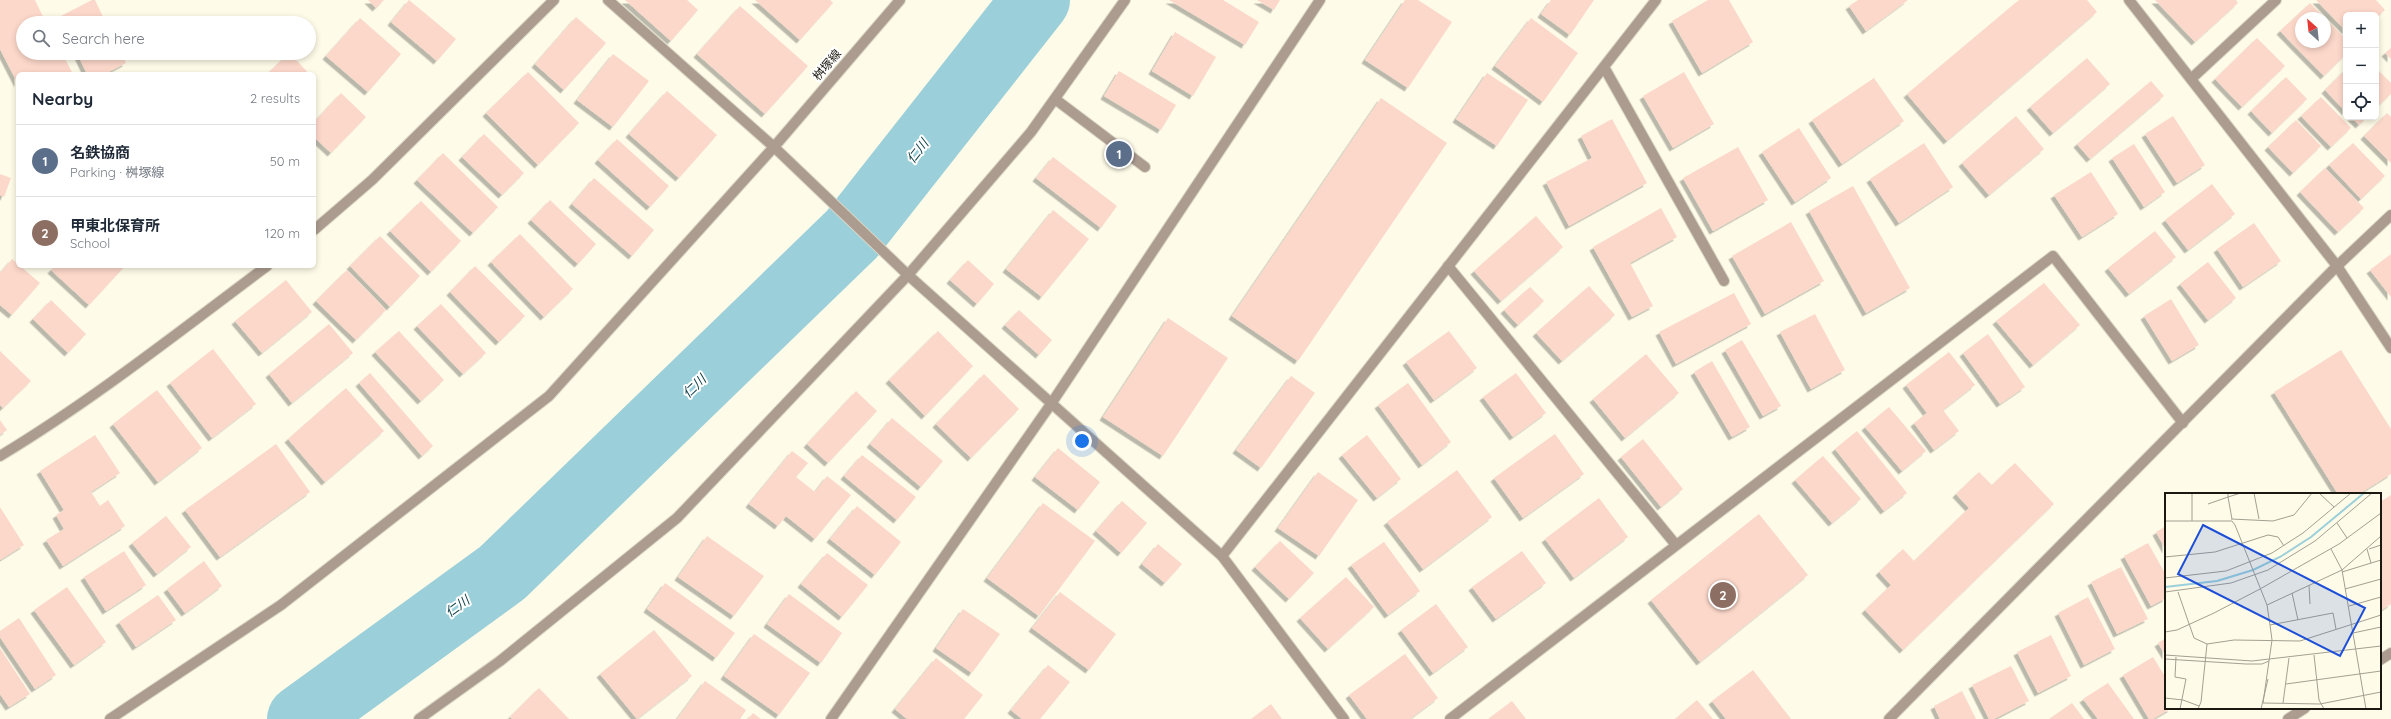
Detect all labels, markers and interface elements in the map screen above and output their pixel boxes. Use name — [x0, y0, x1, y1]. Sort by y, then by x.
north arrow — [2295, 12, 2331, 48]
map controls — [2343, 12, 2379, 120]
button: + — [2343, 12, 2379, 48]
search box — [16, 16, 316, 60]
icon: search — [30, 27, 52, 49]
text: Search here — [62, 29, 145, 48]
street label: 桝塚線 — [809, 46, 844, 83]
button: − — [2343, 48, 2379, 84]
button: locate — [2343, 84, 2379, 120]
text: Nearby — [32, 88, 93, 109]
text: 2 results — [250, 90, 300, 106]
water label: 仁川 — [903, 134, 933, 166]
pin: 1 — [1106, 139, 1132, 169]
text: 名鉄協商 — [70, 143, 130, 162]
text: 1 — [42, 153, 48, 169]
text: 50 m — [270, 153, 300, 169]
text: Parking · 桝塚線 — [70, 164, 165, 180]
text: 甲東北保育所 — [70, 216, 160, 235]
text: 2 — [41, 225, 49, 241]
text: 120 m — [265, 225, 300, 241]
text: School — [70, 235, 110, 251]
water label: 仁川 — [679, 370, 710, 401]
your location — [1072, 431, 1092, 451]
inset map — [2165, 493, 2381, 709]
pin: 2 — [1710, 580, 1736, 610]
water label: 仁川 — [442, 591, 474, 620]

